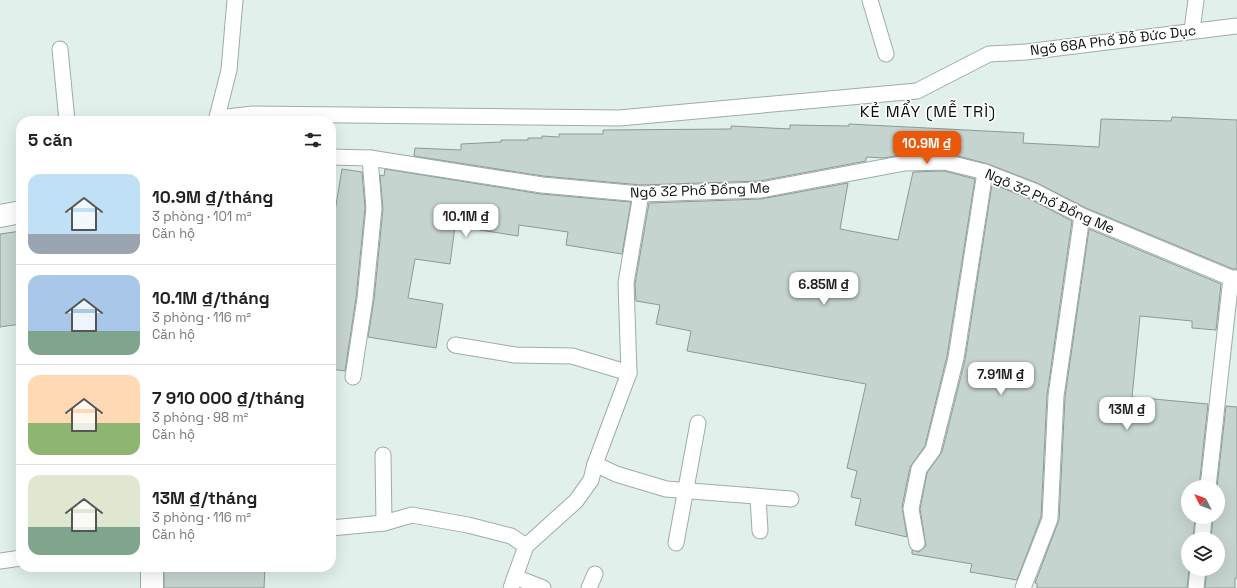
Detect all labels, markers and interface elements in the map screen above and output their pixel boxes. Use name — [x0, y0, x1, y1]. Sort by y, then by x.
street label: Ngõ 68A Phố Đỗ Đức Dục — [1029, 21, 1197, 59]
district label: KẺ MẨY (MỄ TRÌ) — [860, 100, 996, 122]
text: 5 căn — [28, 129, 73, 151]
icon: filters — [302, 129, 324, 151]
pin: 10.9M ₫ — [890, 131, 964, 165]
text: 10.9M ₫ — [902, 135, 952, 152]
street label: Ngõ 32 Phố Đồng Me — [982, 164, 1118, 238]
street label: Ngõ 32 Phố Đồng Me — [630, 179, 770, 201]
text: 10.9M ₫/tháng — [152, 186, 273, 208]
icon: home — [60, 190, 108, 238]
pin: 10.1M ₫ — [429, 204, 503, 238]
text: 3 phòng · 101 m² — [152, 208, 251, 225]
text: 10.1M ₫ — [442, 208, 490, 225]
text: Căn hộ — [152, 225, 195, 242]
pin: 6.85M ₫ — [787, 272, 861, 306]
text: 6.85M ₫ — [798, 276, 850, 293]
text: 10.1M ₫/tháng — [152, 287, 270, 309]
icon: home — [60, 291, 108, 339]
text: 3 phòng · 116 m² — [152, 309, 251, 326]
text: Căn hộ — [152, 326, 195, 343]
pin: 7.91M ₫ — [964, 362, 1038, 396]
text: 7.91M ₫ — [977, 366, 1025, 383]
text: 7 910 000 ₫/tháng — [152, 387, 305, 409]
icon: home — [60, 391, 108, 439]
pin: 13M ₫ — [1099, 397, 1155, 431]
text: 13M ₫ — [1108, 401, 1146, 418]
text: 3 phòng · 98 m² — [152, 409, 248, 426]
text: Căn hộ — [152, 426, 195, 443]
north arrow — [1181, 480, 1225, 524]
map controls — [1181, 480, 1225, 576]
text: 13M ₫/tháng — [152, 487, 257, 509]
icon: home — [60, 491, 108, 539]
text: 3 phòng · 116 m² — [152, 509, 251, 526]
text: Căn hộ — [152, 526, 195, 543]
button: layers — [1181, 532, 1225, 576]

